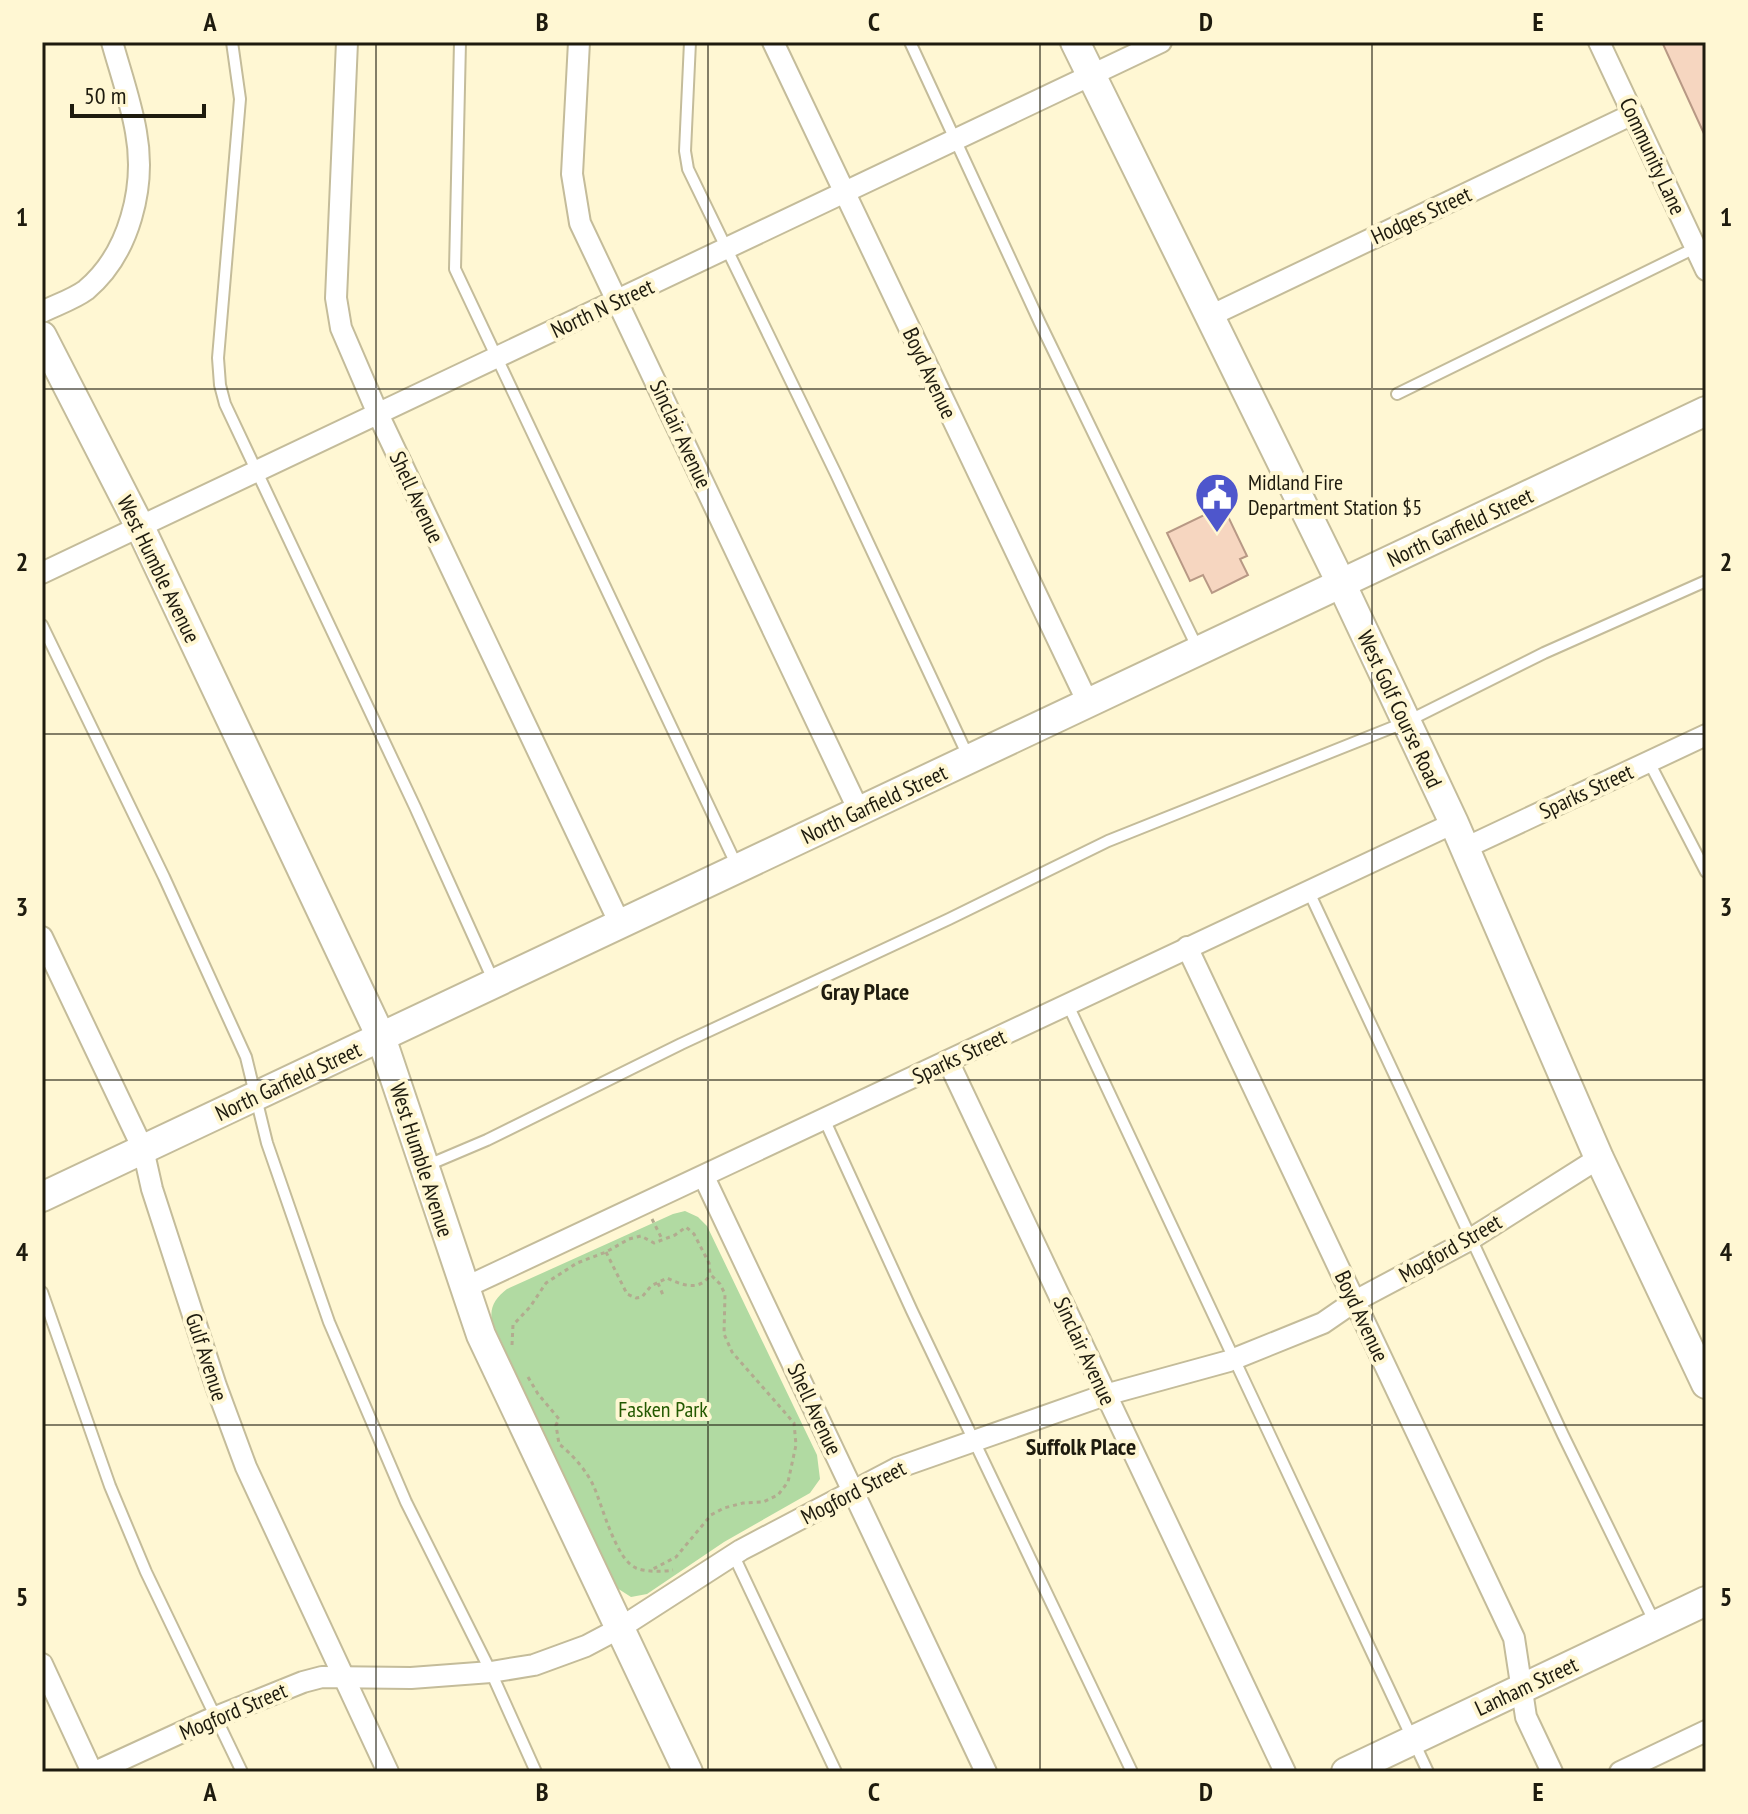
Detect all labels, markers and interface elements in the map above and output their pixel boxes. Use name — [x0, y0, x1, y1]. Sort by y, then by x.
text: A — [202, 5, 217, 38]
text: B — [536, 5, 549, 38]
text: C — [868, 5, 880, 38]
text: D — [1199, 5, 1213, 38]
text: E — [1532, 5, 1544, 38]
scale bar — [72, 68, 204, 118]
text: 50 m — [84, 80, 126, 111]
street label: Community Lane — [1614, 93, 1692, 219]
street label: Hodges Street — [1367, 180, 1475, 250]
text: 1 — [16, 200, 28, 233]
text: 1 — [1720, 200, 1732, 233]
street label: North N Street — [546, 272, 658, 344]
street label: Boyd Avenue — [897, 323, 963, 423]
street label: Sinclair Avenue — [644, 375, 718, 493]
street label: Shell Avenue — [384, 447, 450, 547]
place label: Midland Fire Department Station $5 — [1248, 468, 1422, 521]
public building icon: Midland Fire Department Station $5 — [1193, 471, 1241, 534]
street label: North Garfield Street — [1383, 481, 1537, 573]
street label: West Humble Avenue — [111, 491, 207, 647]
text: 2 — [16, 545, 28, 578]
text: 2 — [1720, 545, 1732, 578]
street label: West Golf Course Road — [1351, 626, 1449, 792]
street label: Sparks Street — [1535, 757, 1637, 825]
street label: North Garfield Street — [797, 758, 951, 850]
text: 3 — [16, 890, 28, 923]
text: 3 — [1720, 890, 1732, 923]
district label: Gray Place — [821, 976, 909, 1007]
street label: Sparks Street — [908, 1022, 1010, 1090]
street label: North Garfield Street — [211, 1035, 365, 1127]
street label: West Humble Avenue — [384, 1079, 460, 1241]
street label: Mogford Street — [1394, 1207, 1506, 1289]
text: 4 — [16, 1235, 29, 1268]
text: 4 — [1720, 1235, 1733, 1268]
street label: Boyd Avenue — [1329, 1266, 1395, 1366]
street label: Sinclair Avenue — [1048, 1292, 1122, 1410]
street label: Gulf Avenue — [180, 1309, 234, 1405]
street label: Shell Avenue — [782, 1359, 848, 1459]
park label: Fasken Park — [618, 1395, 708, 1423]
district label: Suffolk Place — [1026, 1431, 1136, 1462]
street label: Mogford Street — [796, 1454, 910, 1530]
text: 5 — [16, 1580, 28, 1613]
text: 5 — [1720, 1580, 1732, 1613]
street label: Lanham Street — [1470, 1650, 1582, 1722]
street label: Mogford Street — [175, 1676, 291, 1746]
text: A — [202, 1775, 217, 1808]
text: B — [536, 1775, 549, 1808]
text: C — [868, 1775, 880, 1808]
text: D — [1199, 1775, 1213, 1808]
text: E — [1532, 1775, 1544, 1808]

